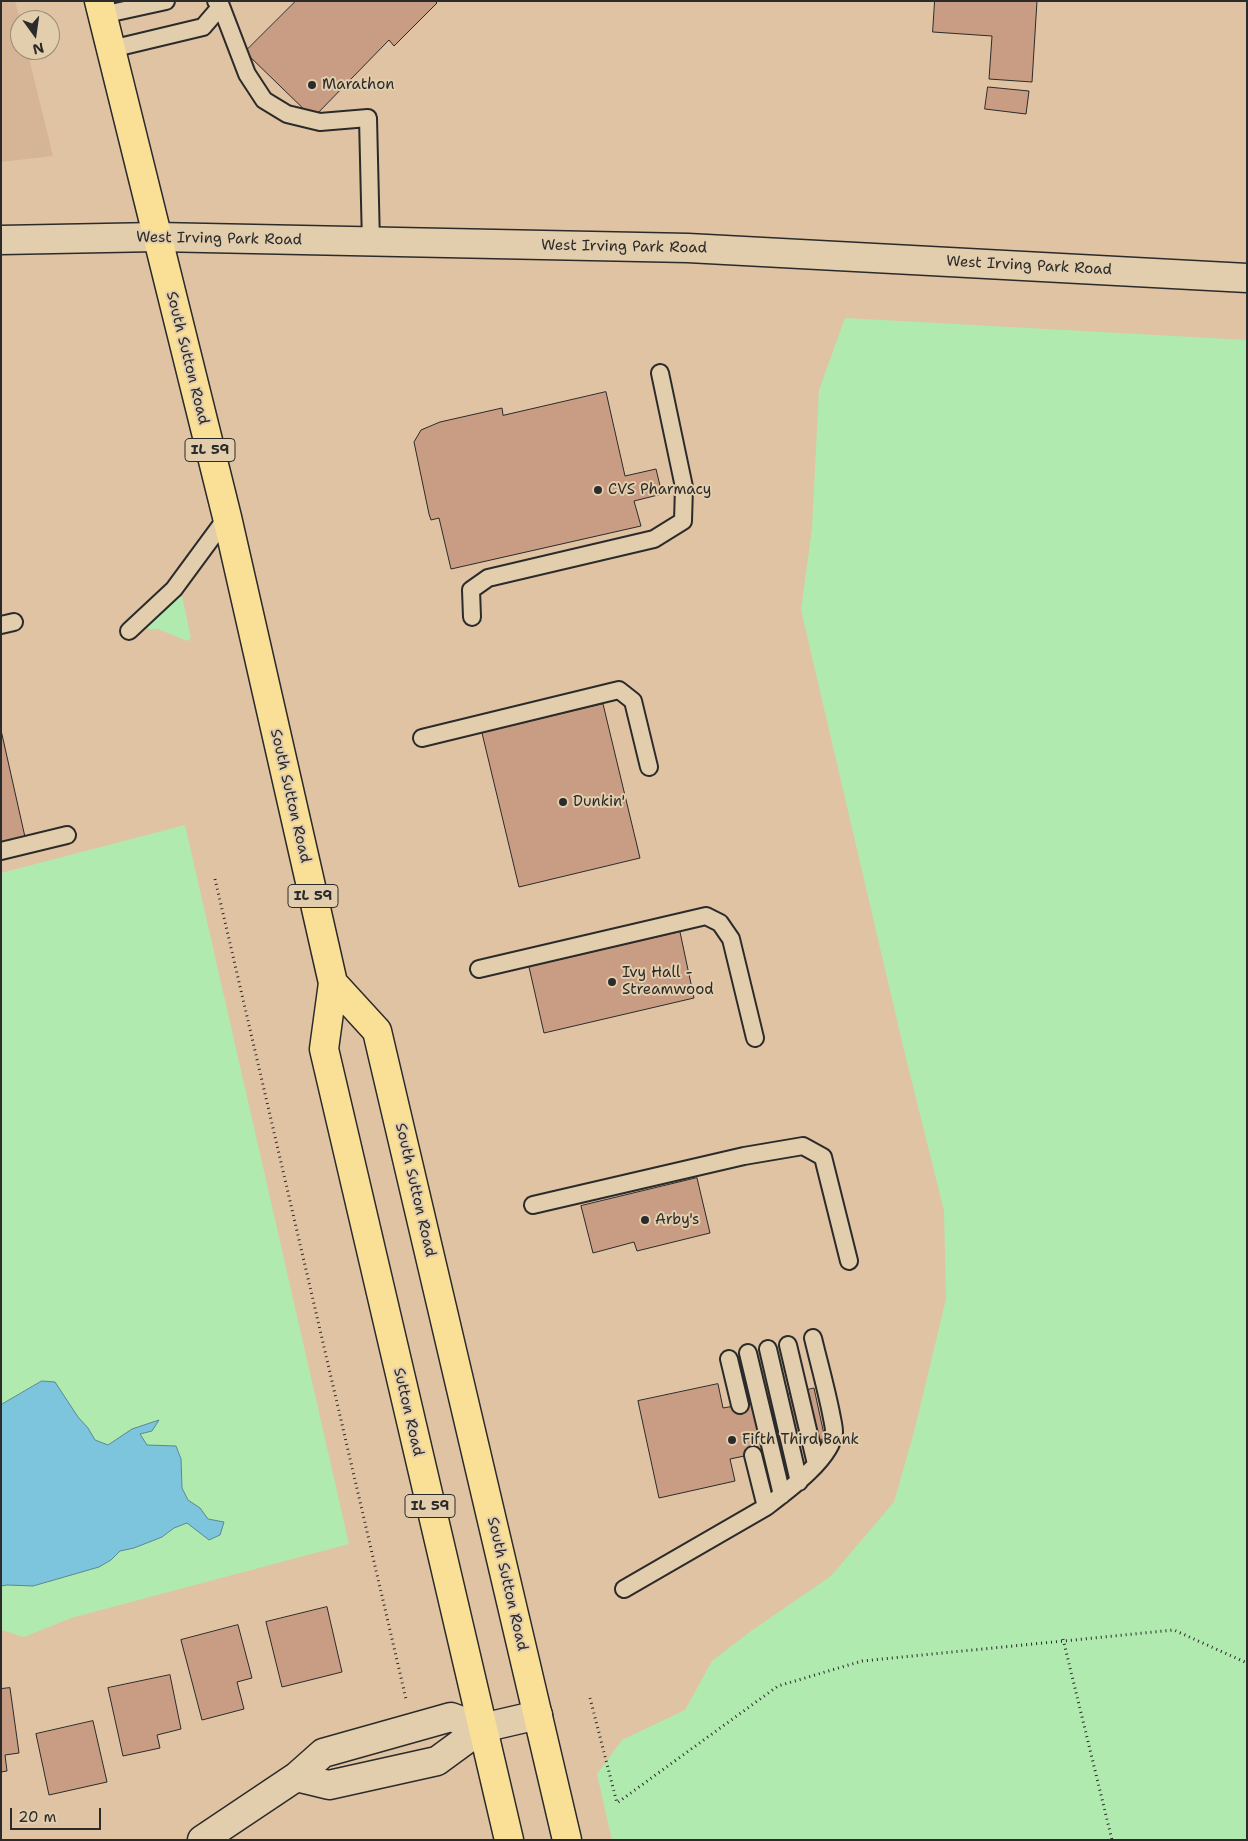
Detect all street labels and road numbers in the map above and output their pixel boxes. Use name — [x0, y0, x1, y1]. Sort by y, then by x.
street label: West Irving Park Road — [136, 229, 302, 249]
street label: West Irving Park Road — [541, 237, 707, 257]
street label: West Irving Park Road — [946, 253, 1112, 279]
street label: South Sutton Road — [162, 290, 212, 426]
road number: IL 59 — [185, 438, 235, 462]
street label: South Sutton Road — [266, 727, 314, 865]
road number: IL 59 — [288, 884, 338, 908]
street label: South Sutton Road — [391, 1121, 439, 1259]
street label: Sutton Road — [389, 1366, 427, 1458]
road number: IL 59 — [405, 1494, 455, 1518]
street label: South Sutton Road — [483, 1515, 531, 1653]

